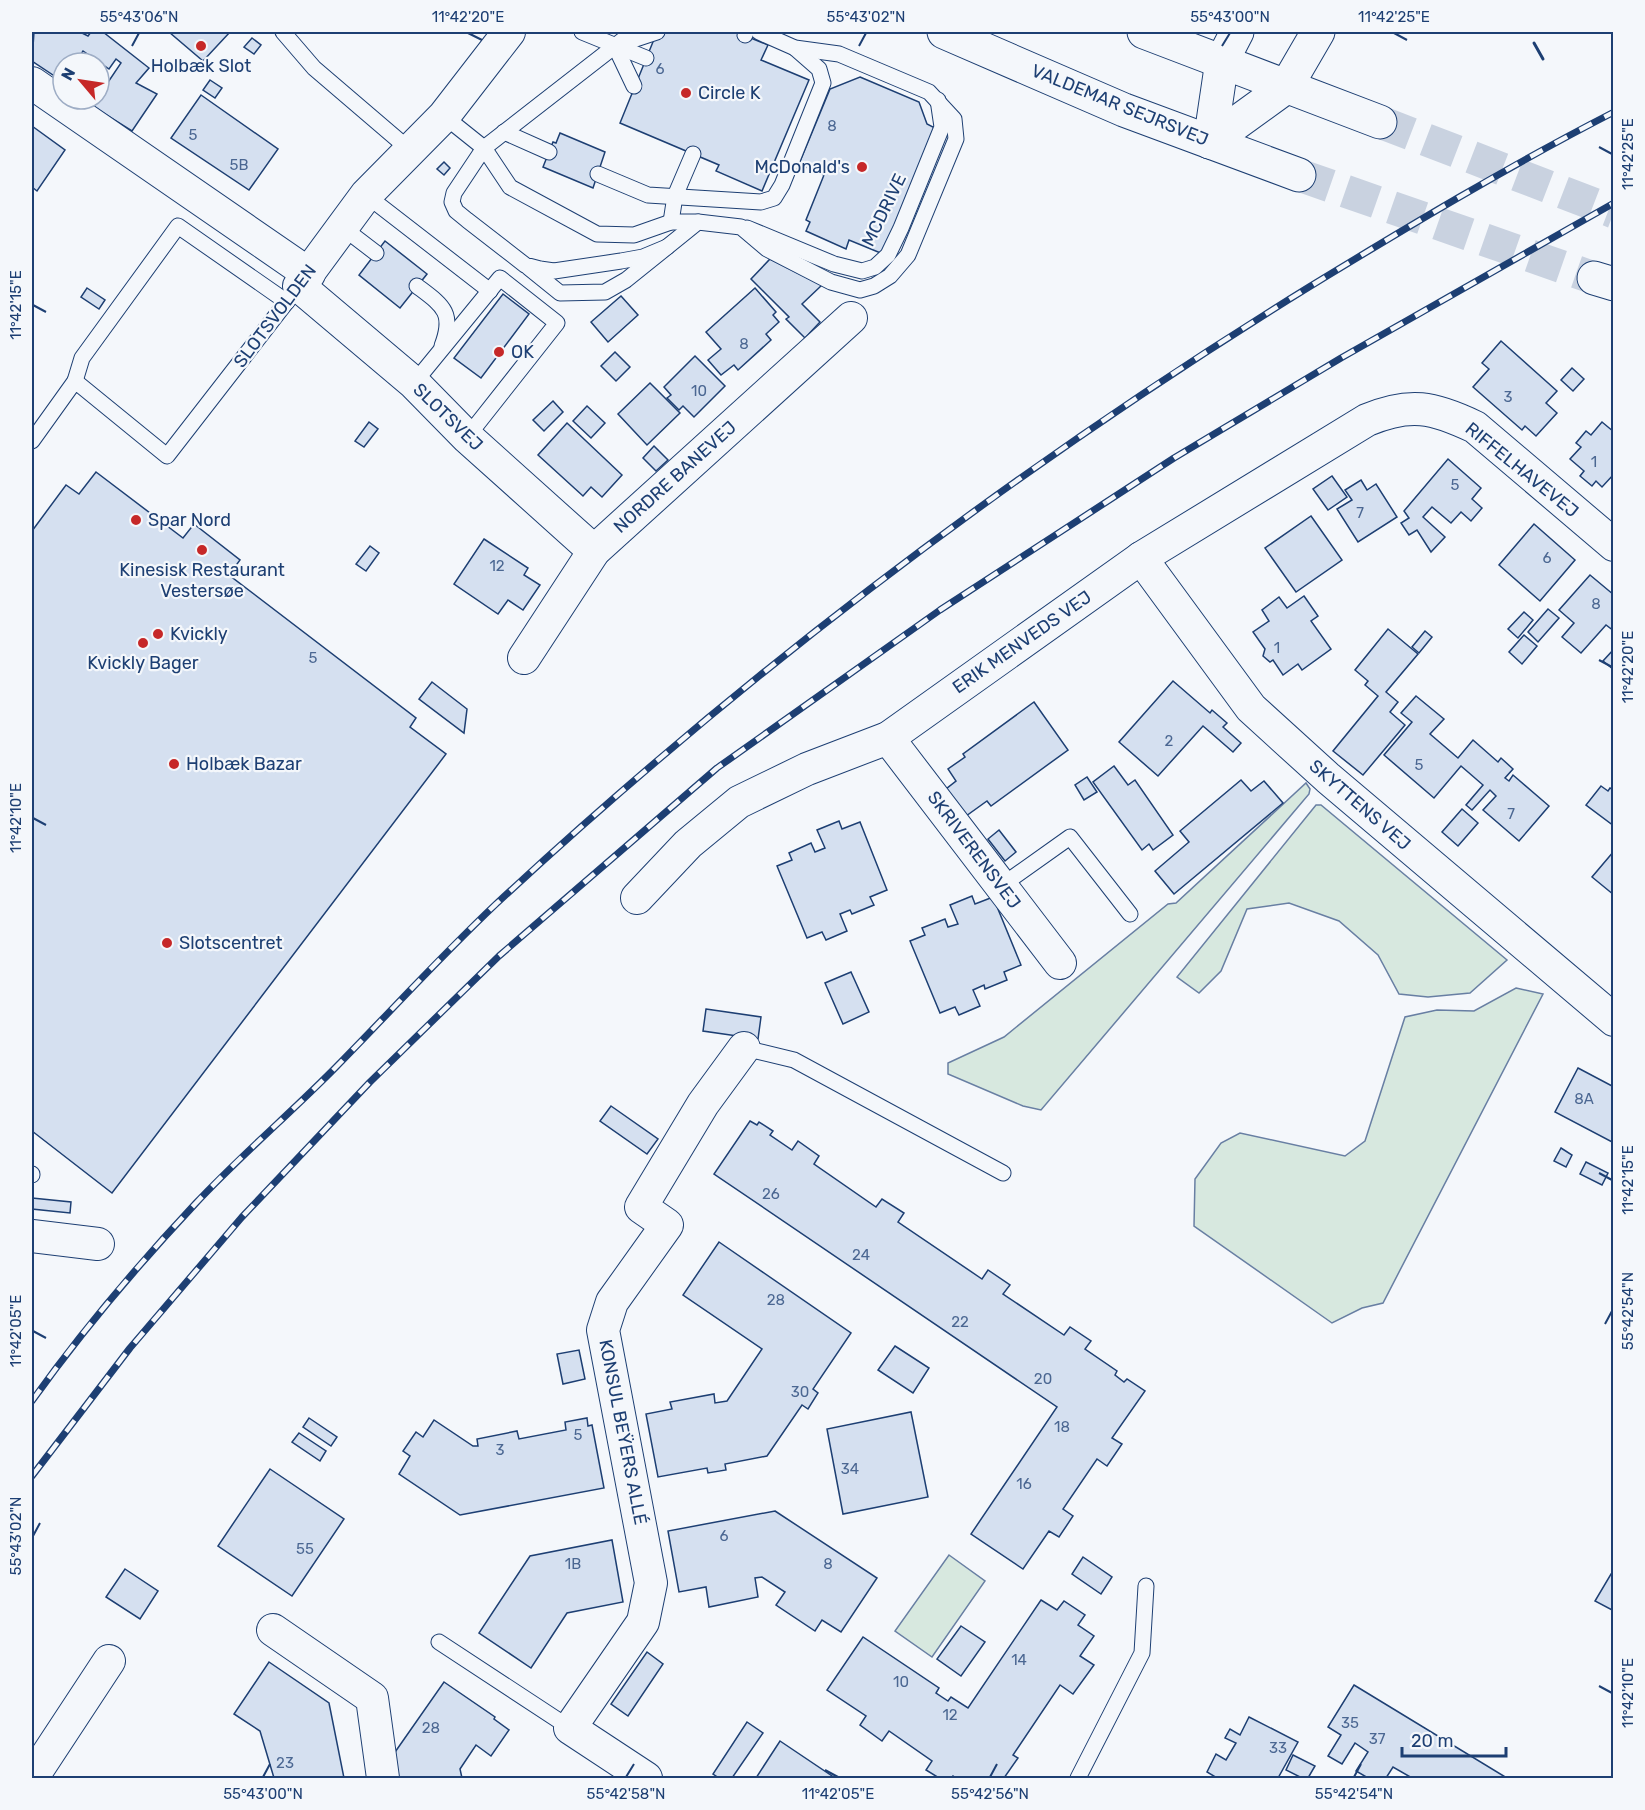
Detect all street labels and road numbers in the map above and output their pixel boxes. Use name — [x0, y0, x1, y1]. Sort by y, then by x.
street label: VALDEMAR SEJRSVEJ — [1028, 59, 1212, 151]
street label: MCDRIVE — [857, 170, 911, 250]
street label: SLOTSVOLDEN — [229, 260, 321, 372]
street label: SLOTSVEJ — [409, 378, 487, 456]
street label: NORDRE BANEVEJ — [609, 416, 741, 538]
street label: RIFFELHAVEVEJ — [1461, 418, 1583, 522]
street label: ERIK MENVEDS VEJ — [948, 586, 1096, 698]
street label: SKYTTENS VEJ — [1305, 755, 1415, 855]
street label: SKRIVERENSVEJ — [923, 787, 1025, 913]
street label: KONSUL BEŸERS ALLÉ — [594, 1337, 652, 1527]

